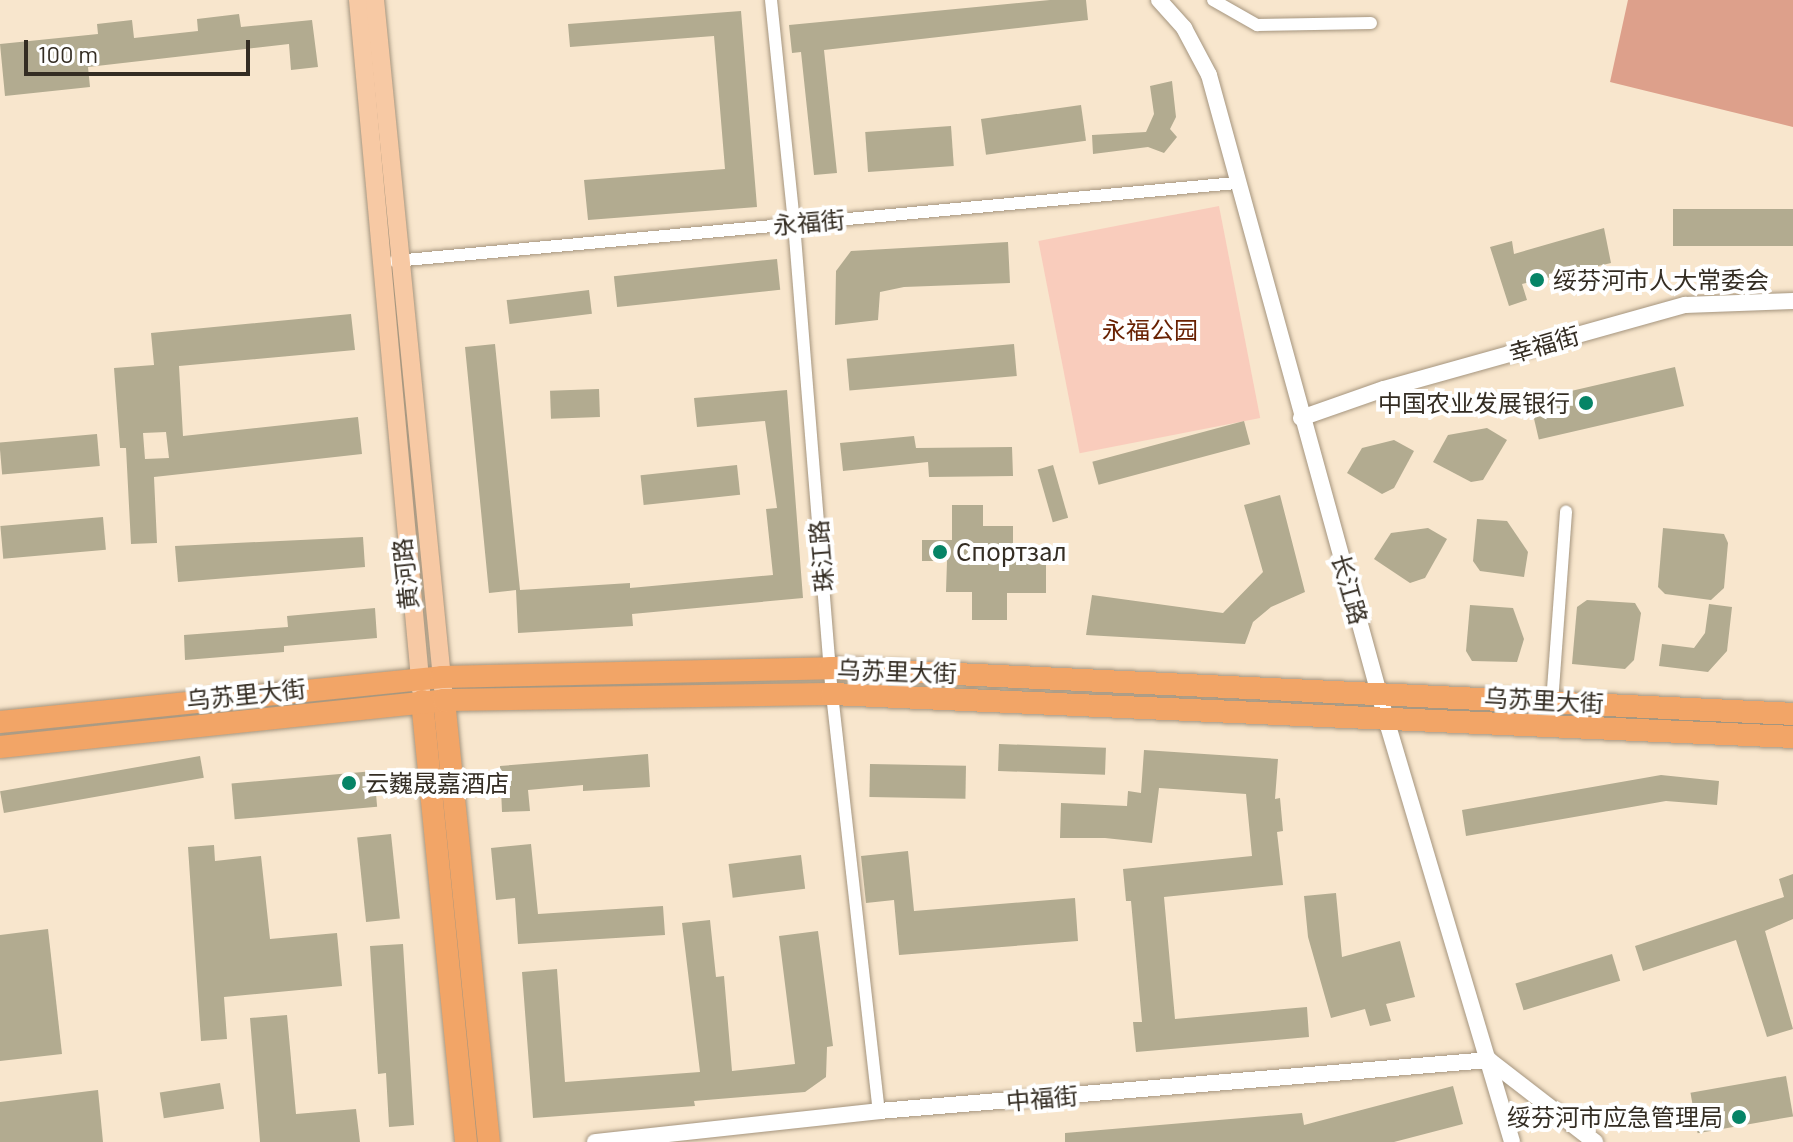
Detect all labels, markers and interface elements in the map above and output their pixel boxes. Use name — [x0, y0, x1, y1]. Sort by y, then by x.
scale bar — [28, 24, 254, 74]
text: 100 m — [38, 39, 98, 68]
street label: 永福街 — [772, 205, 846, 239]
place label: 绥芬河市人大常委会 — [1553, 266, 1769, 294]
marker: 绥芬河市人大常委会 — [1528, 271, 1546, 289]
park label: 永福公园 — [1102, 316, 1198, 344]
street label: 幸福街 — [1505, 320, 1583, 368]
place label: 中国农业发展银行 — [1378, 389, 1570, 417]
marker: 中国农业发展银行 — [1577, 394, 1595, 412]
street label: 珠江路 — [804, 519, 838, 593]
street label: 黄河路 — [387, 537, 423, 611]
place label: Спортзал — [956, 538, 1067, 566]
marker: Спортзал — [931, 543, 949, 561]
street label: 长江路 — [1326, 550, 1374, 628]
street label: 乌苏里大街 — [837, 655, 957, 687]
street label: 乌苏里大街 — [185, 673, 307, 715]
street label: 乌苏里大街 — [1483, 682, 1605, 718]
place label: 云巍晟嘉酒店 — [365, 769, 509, 797]
marker: 云巍晟嘉酒店 — [340, 774, 358, 792]
street label: 中福街 — [1005, 1081, 1079, 1115]
place label: 绥芬河市应急管理局 — [1507, 1103, 1723, 1131]
marker: 绥芬河市应急管理局 — [1730, 1108, 1748, 1126]

